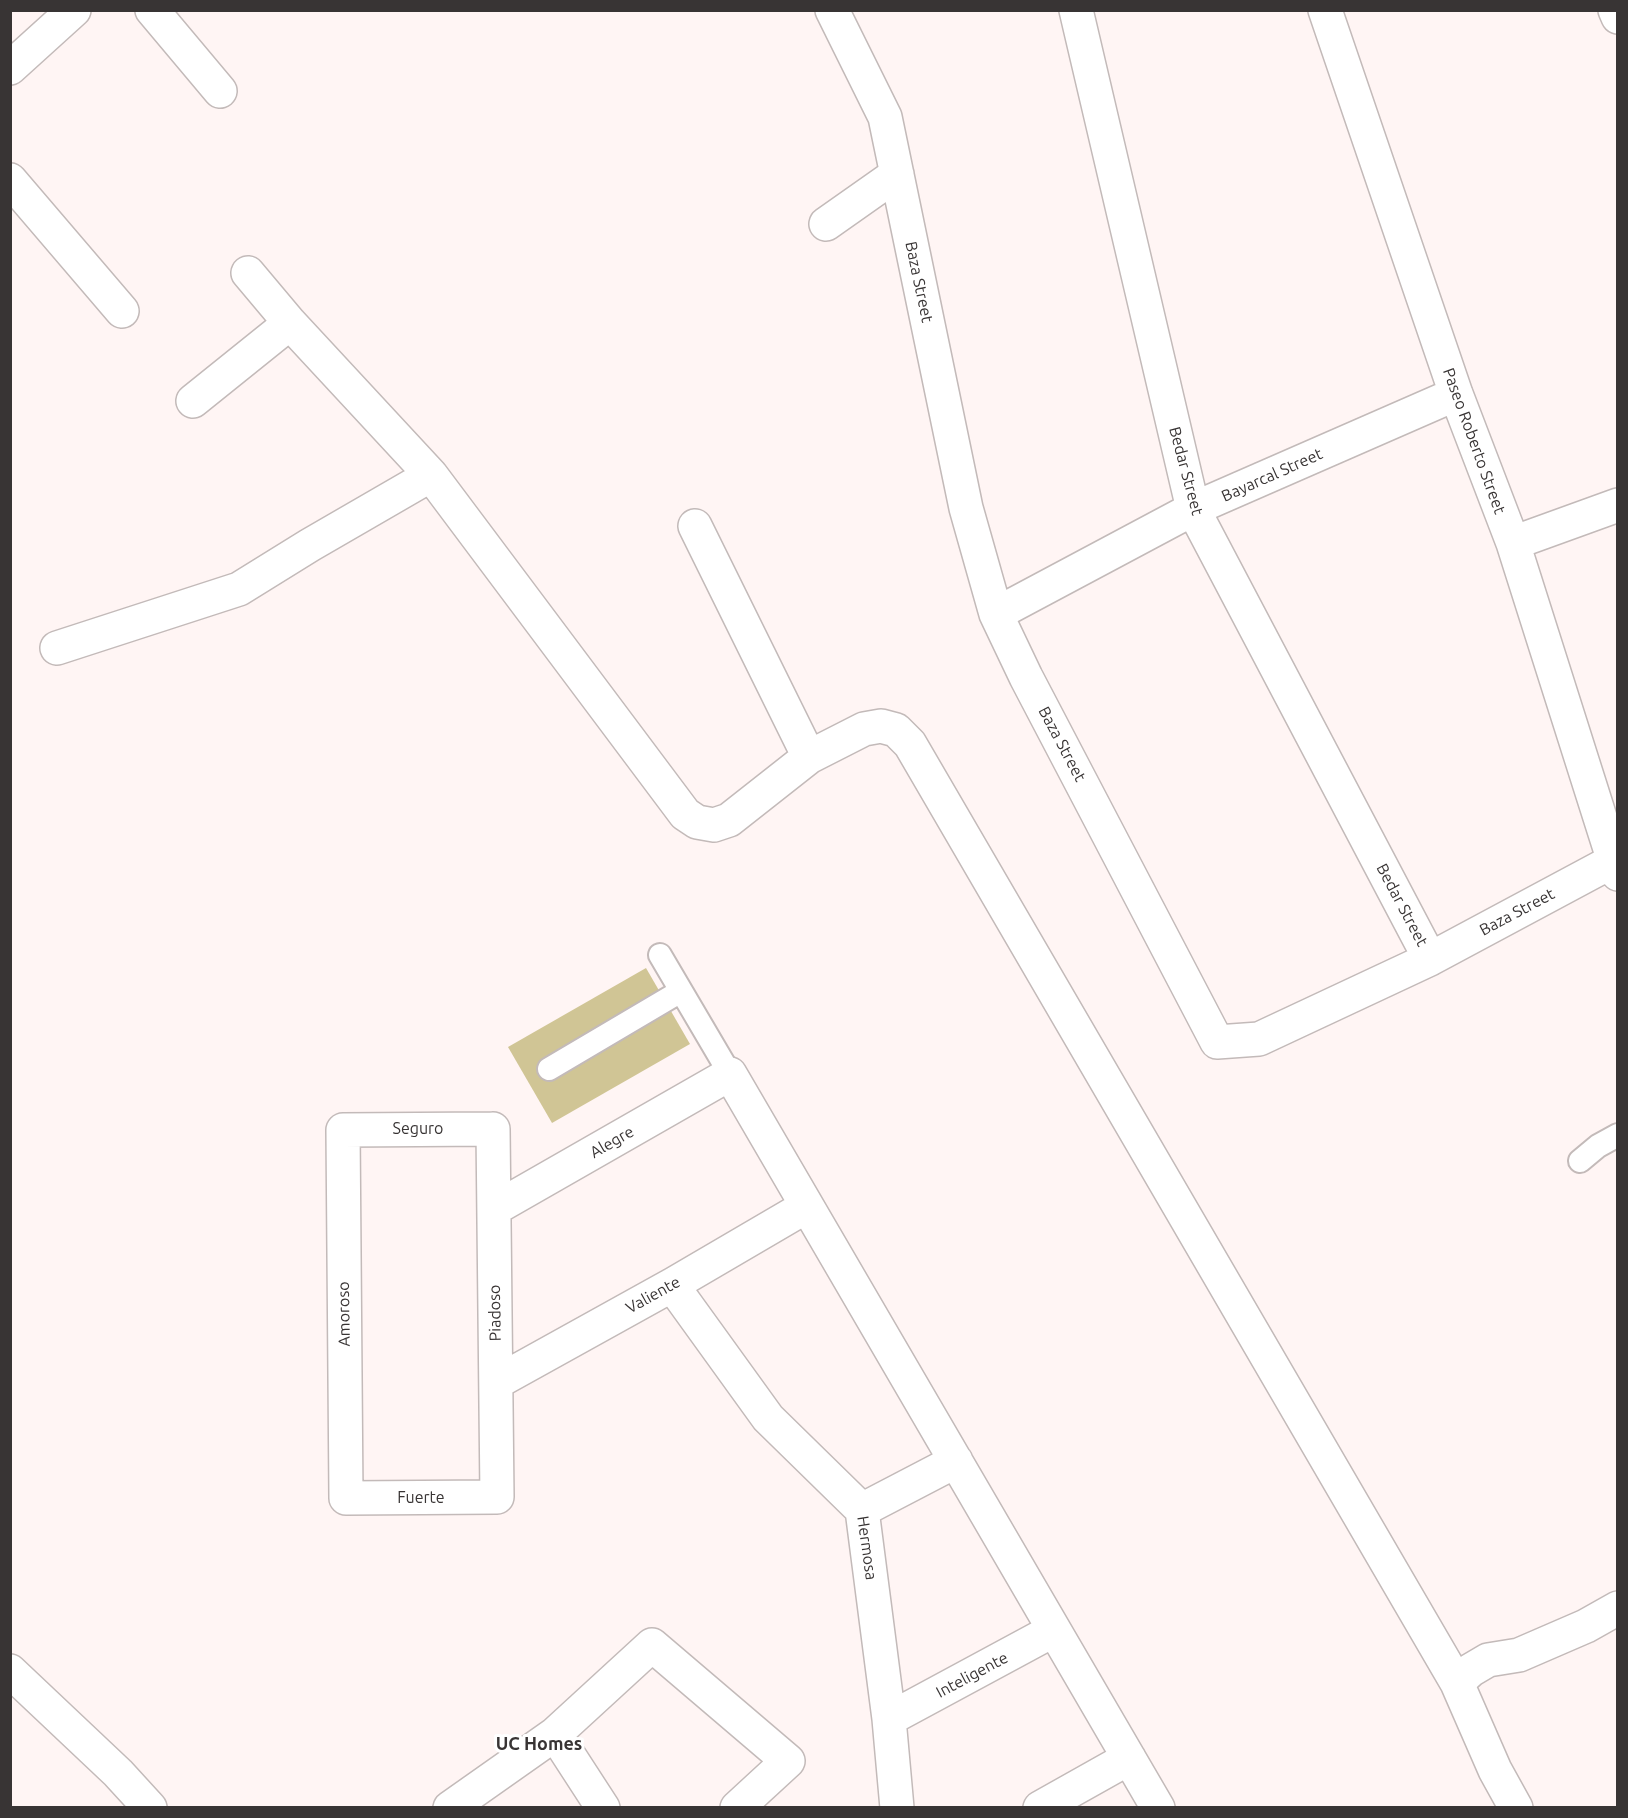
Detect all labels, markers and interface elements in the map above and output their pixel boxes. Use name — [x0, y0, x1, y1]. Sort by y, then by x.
street label: Baza Street — [901, 240, 937, 324]
street label: Paseo Roberto Street — [1439, 365, 1509, 517]
street label: Bedar Street — [1165, 425, 1207, 517]
street label: Bayarcal Street — [1219, 444, 1325, 506]
street label: Baza Street — [1034, 703, 1090, 785]
street label: Bedar Street — [1372, 860, 1432, 950]
street label: Baza Street — [1476, 884, 1558, 940]
street label: Seguro — [393, 1119, 443, 1139]
street label: Alegre — [587, 1122, 637, 1162]
street label: Valiente — [622, 1272, 684, 1318]
street label: Amoroso — [334, 1281, 354, 1347]
street label: Piadoso — [485, 1284, 505, 1342]
street label: Fuerte — [397, 1488, 445, 1508]
street label: Hermosa — [853, 1515, 881, 1581]
street label: Inteligente — [933, 1648, 1011, 1702]
district label: UC Homes — [496, 1733, 582, 1755]

